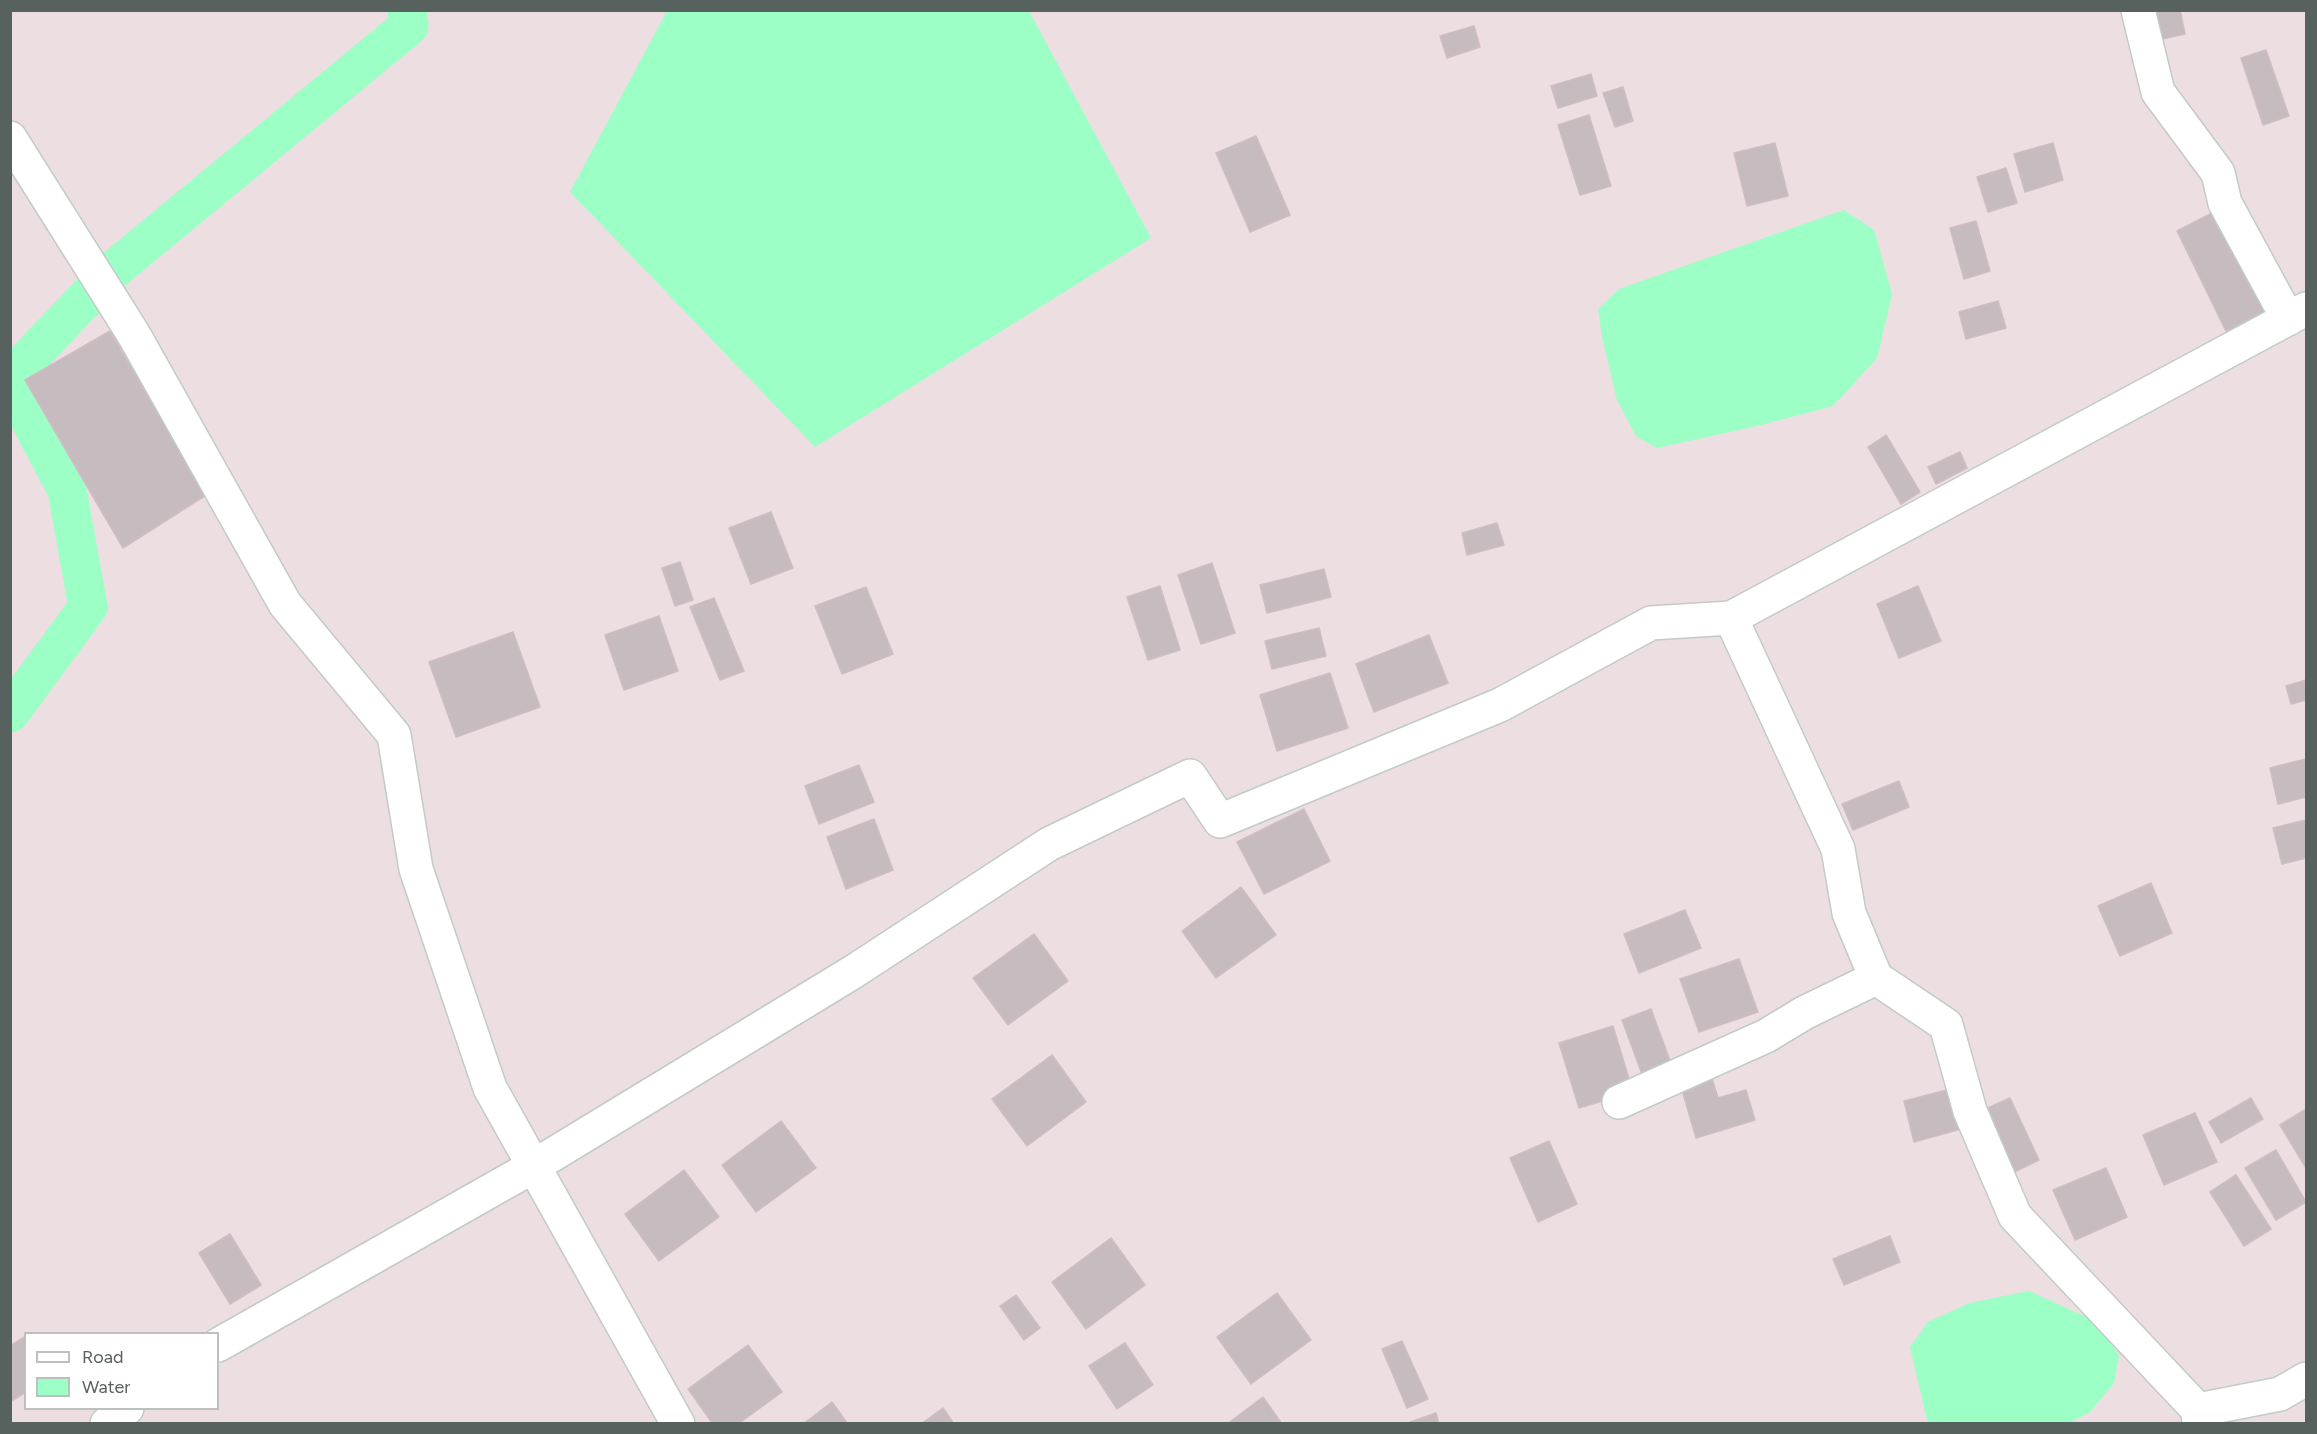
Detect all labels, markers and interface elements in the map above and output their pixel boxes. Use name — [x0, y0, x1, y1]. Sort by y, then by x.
legend — [24, 1332, 219, 1410]
text: Road — [82, 1346, 123, 1368]
text: Water — [82, 1376, 130, 1398]

